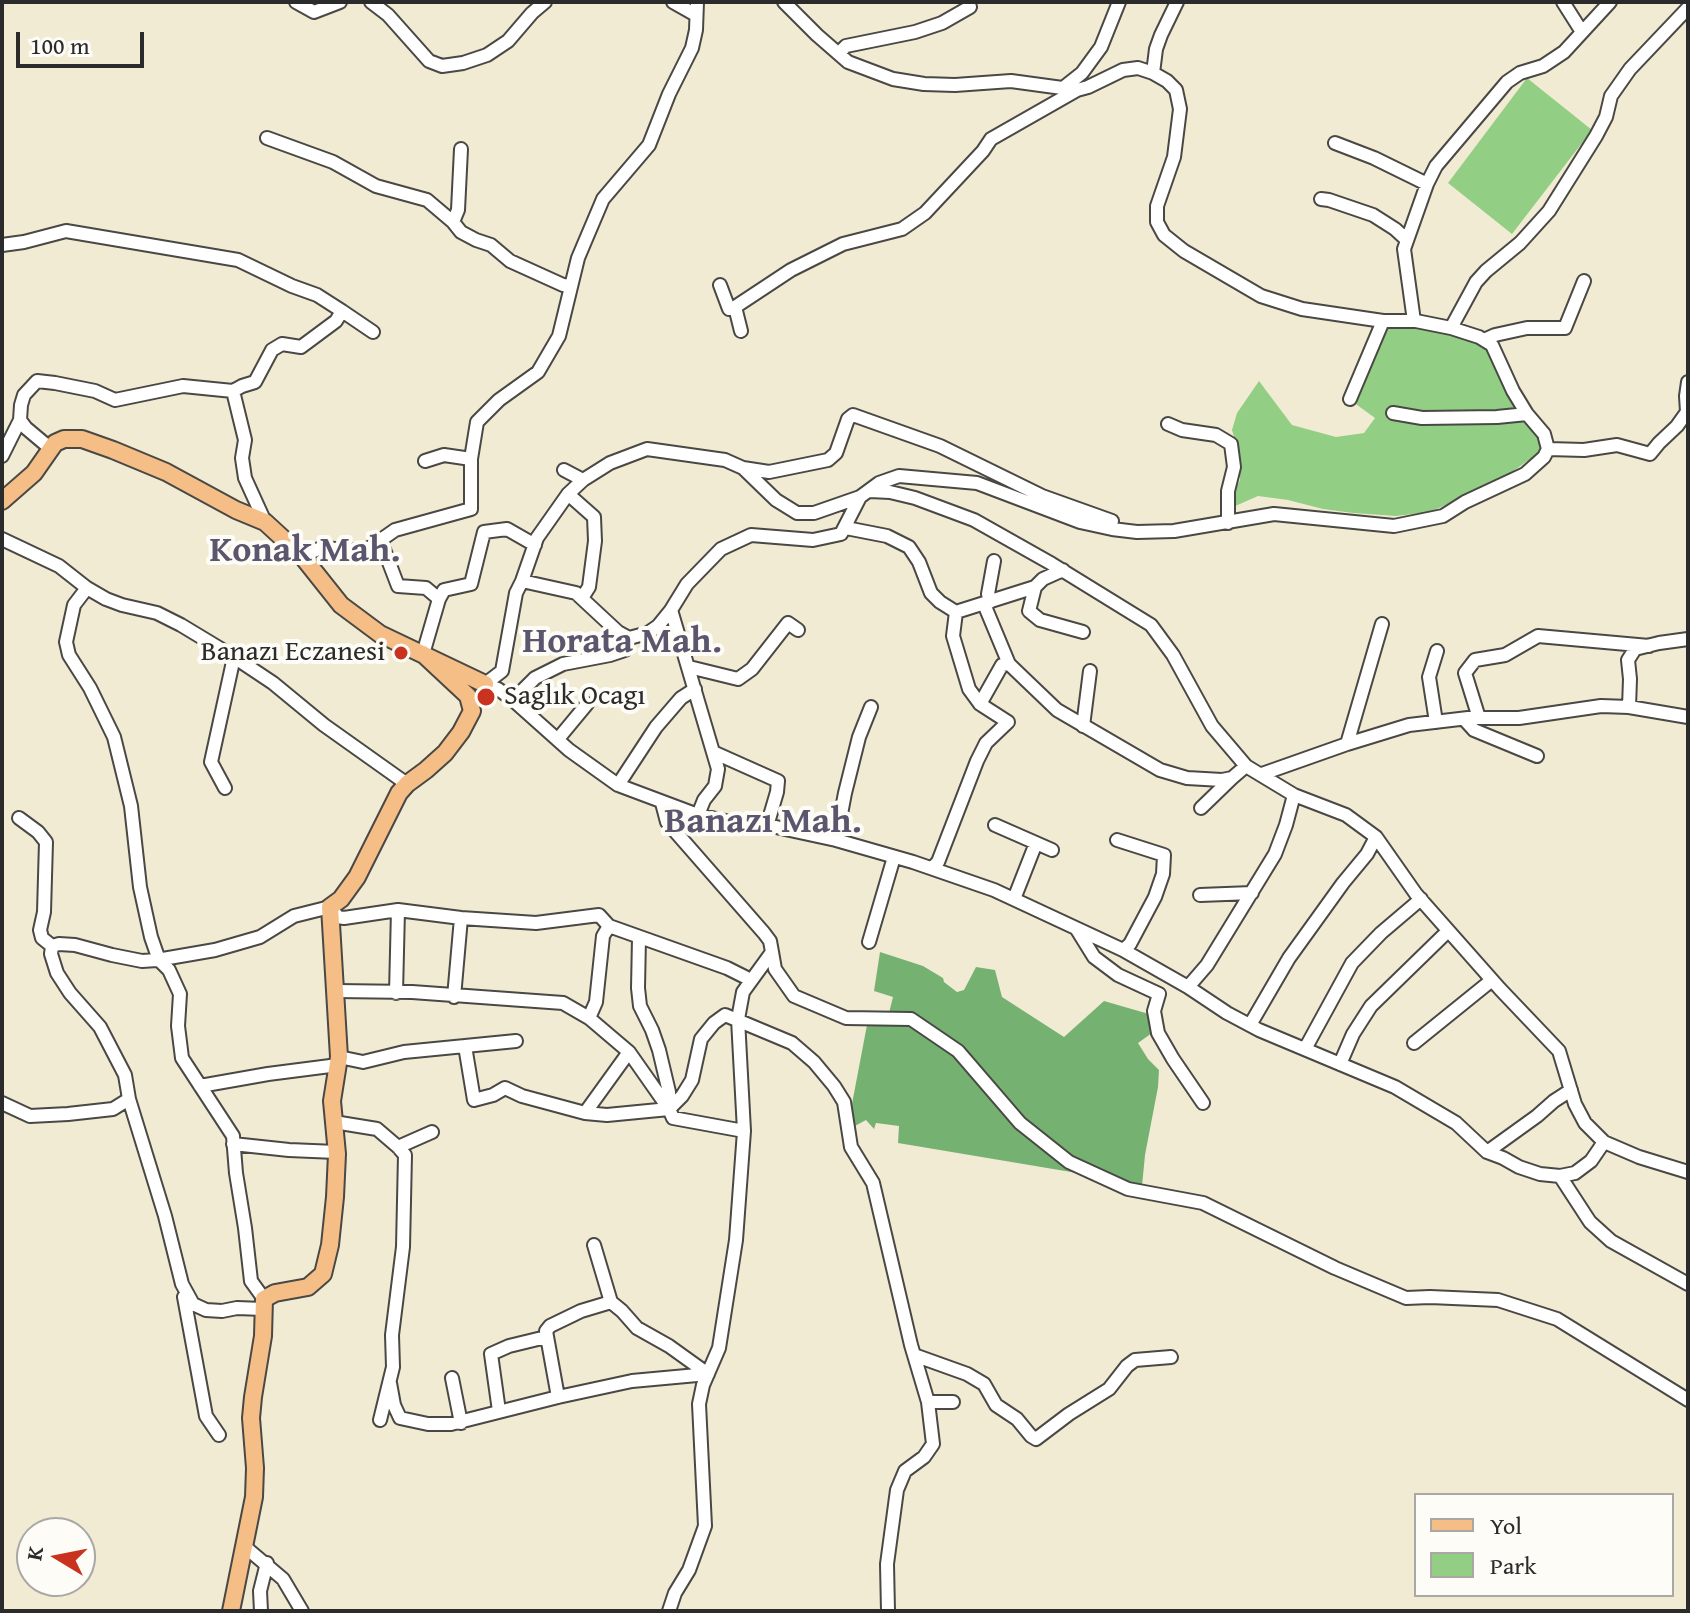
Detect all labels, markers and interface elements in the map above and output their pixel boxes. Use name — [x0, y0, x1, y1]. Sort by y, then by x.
scale bar — [20, 16, 148, 66]
text: 100 m — [30, 28, 90, 63]
district label: Konak Mah. — [210, 530, 400, 574]
district label: Horata Mah. — [522, 621, 722, 665]
place label: Banazı Eczanesi — [201, 636, 385, 670]
marker: Banazı Eczanesi — [392, 644, 410, 662]
place label: Saglık Ocagı — [504, 680, 645, 714]
marker: Saglık Ocagı — [475, 686, 497, 708]
district label: Banazı Mah. — [664, 801, 862, 845]
legend — [1414, 1493, 1674, 1597]
text: Yol — [1490, 1508, 1522, 1543]
north arrow — [16, 1517, 96, 1597]
text: K — [17, 1544, 51, 1563]
text: Park — [1490, 1548, 1536, 1583]

